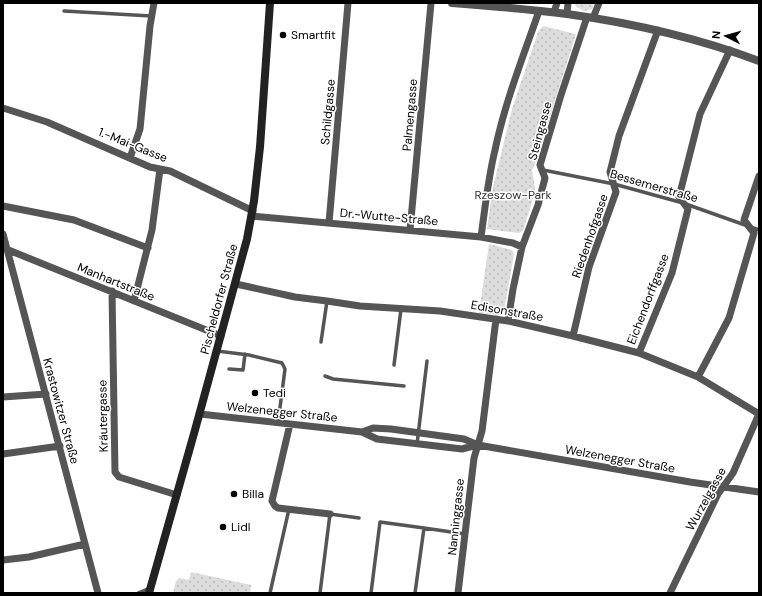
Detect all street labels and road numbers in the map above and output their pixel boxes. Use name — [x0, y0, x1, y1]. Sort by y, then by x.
street label: Schildgasse — [317, 78, 339, 146]
street label: Palmengasse — [399, 78, 421, 152]
street label: Steingasse — [524, 100, 556, 162]
street label: 1.-Mai-Gasse — [96, 124, 170, 166]
street label: Bessemerstraße — [608, 166, 700, 206]
street label: Riedenhofgasse — [568, 192, 612, 280]
street label: Dr.-Wutte-Straße — [339, 205, 439, 229]
street label: Pischeldorfer Straße — [197, 242, 241, 356]
street label: Eichendorffgasse — [623, 251, 673, 347]
street label: Manhartstraße — [75, 259, 157, 305]
street label: Edisonstraße — [470, 297, 545, 325]
street label: Krastowitzer Straße — [39, 356, 83, 466]
street label: Kräutergasse — [94, 379, 112, 452]
street label: Welzenegger Straße — [226, 398, 338, 426]
street label: Welzenegger Straße — [564, 441, 676, 477]
street label: Wurzelgasse — [682, 464, 730, 533]
street label: Nanninggasse — [444, 478, 468, 556]

